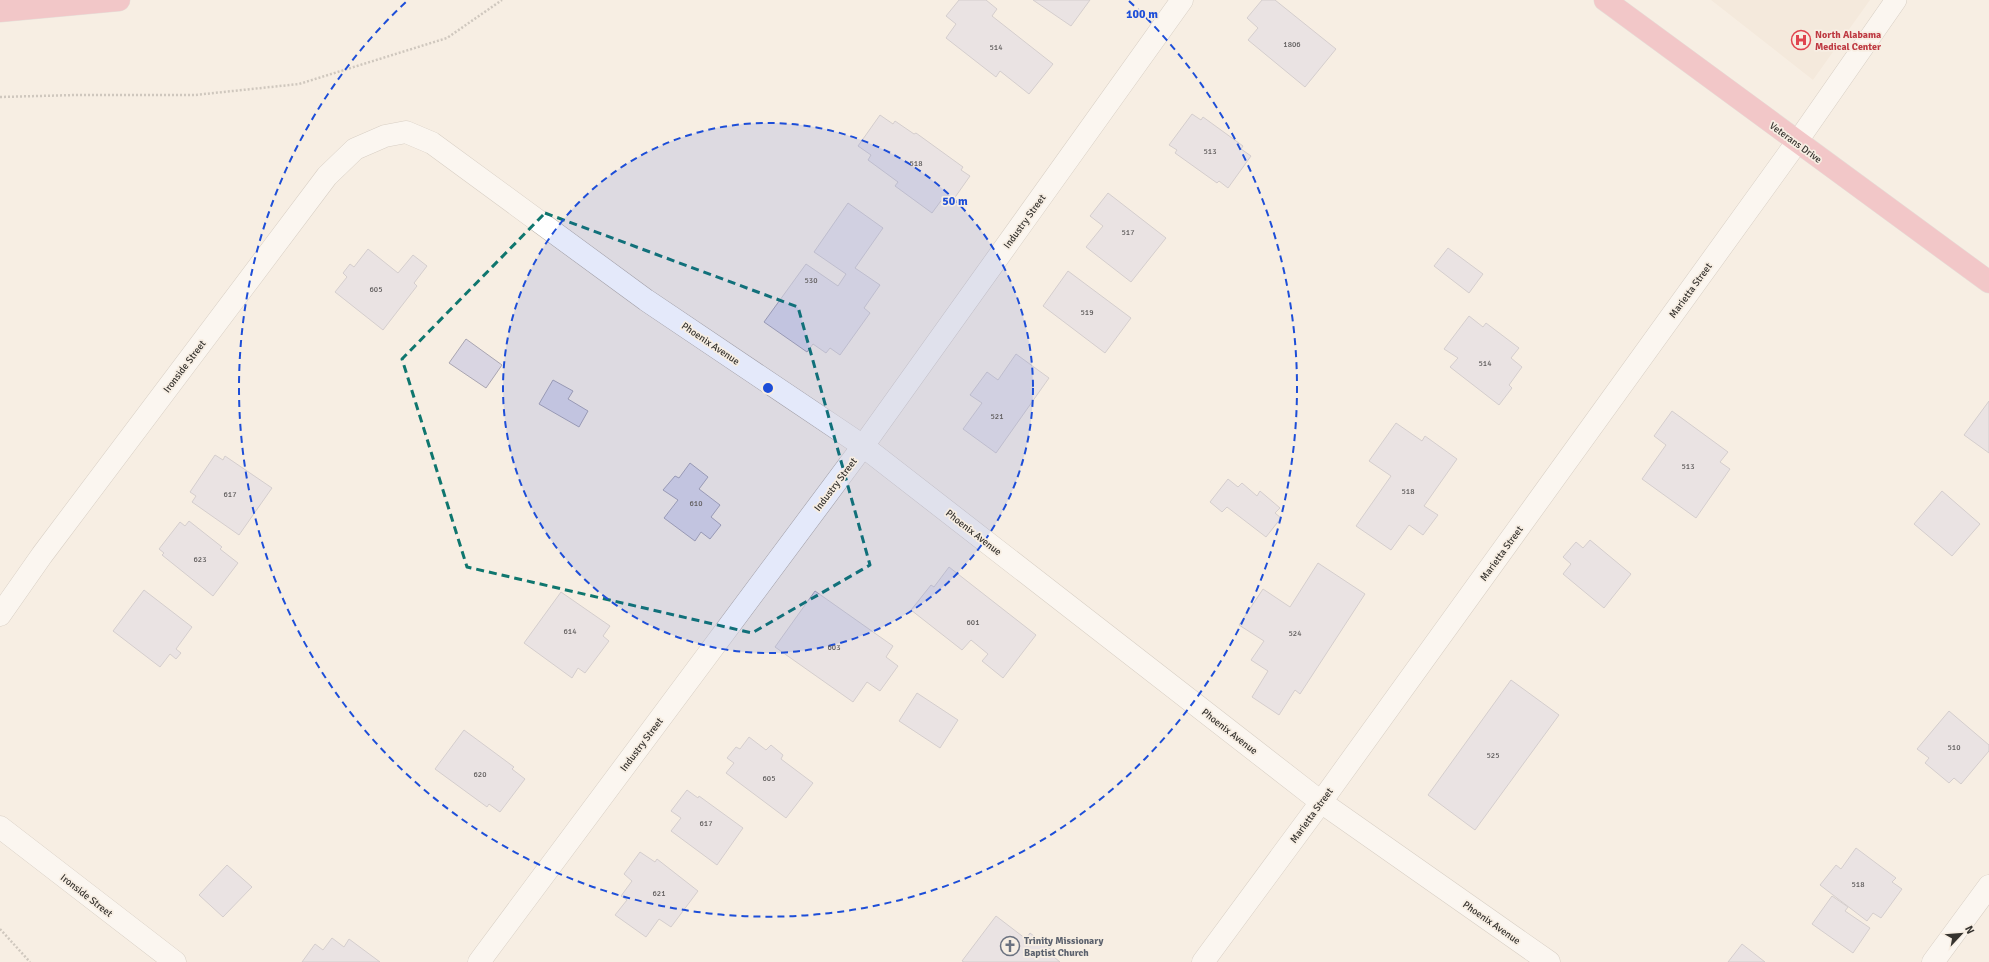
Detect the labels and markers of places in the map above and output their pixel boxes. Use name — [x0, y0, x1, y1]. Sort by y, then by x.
hospital icon: North Alabama Medical Center — [1790, 29, 1812, 51]
place label: North Alabama Medical Center — [1815, 29, 1881, 53]
centre of rings — [761, 381, 775, 395]
church icon: Trinity Missionary Baptist Church — [999, 935, 1021, 957]
place label: Trinity Missionary Baptist Church — [1024, 935, 1104, 959]

